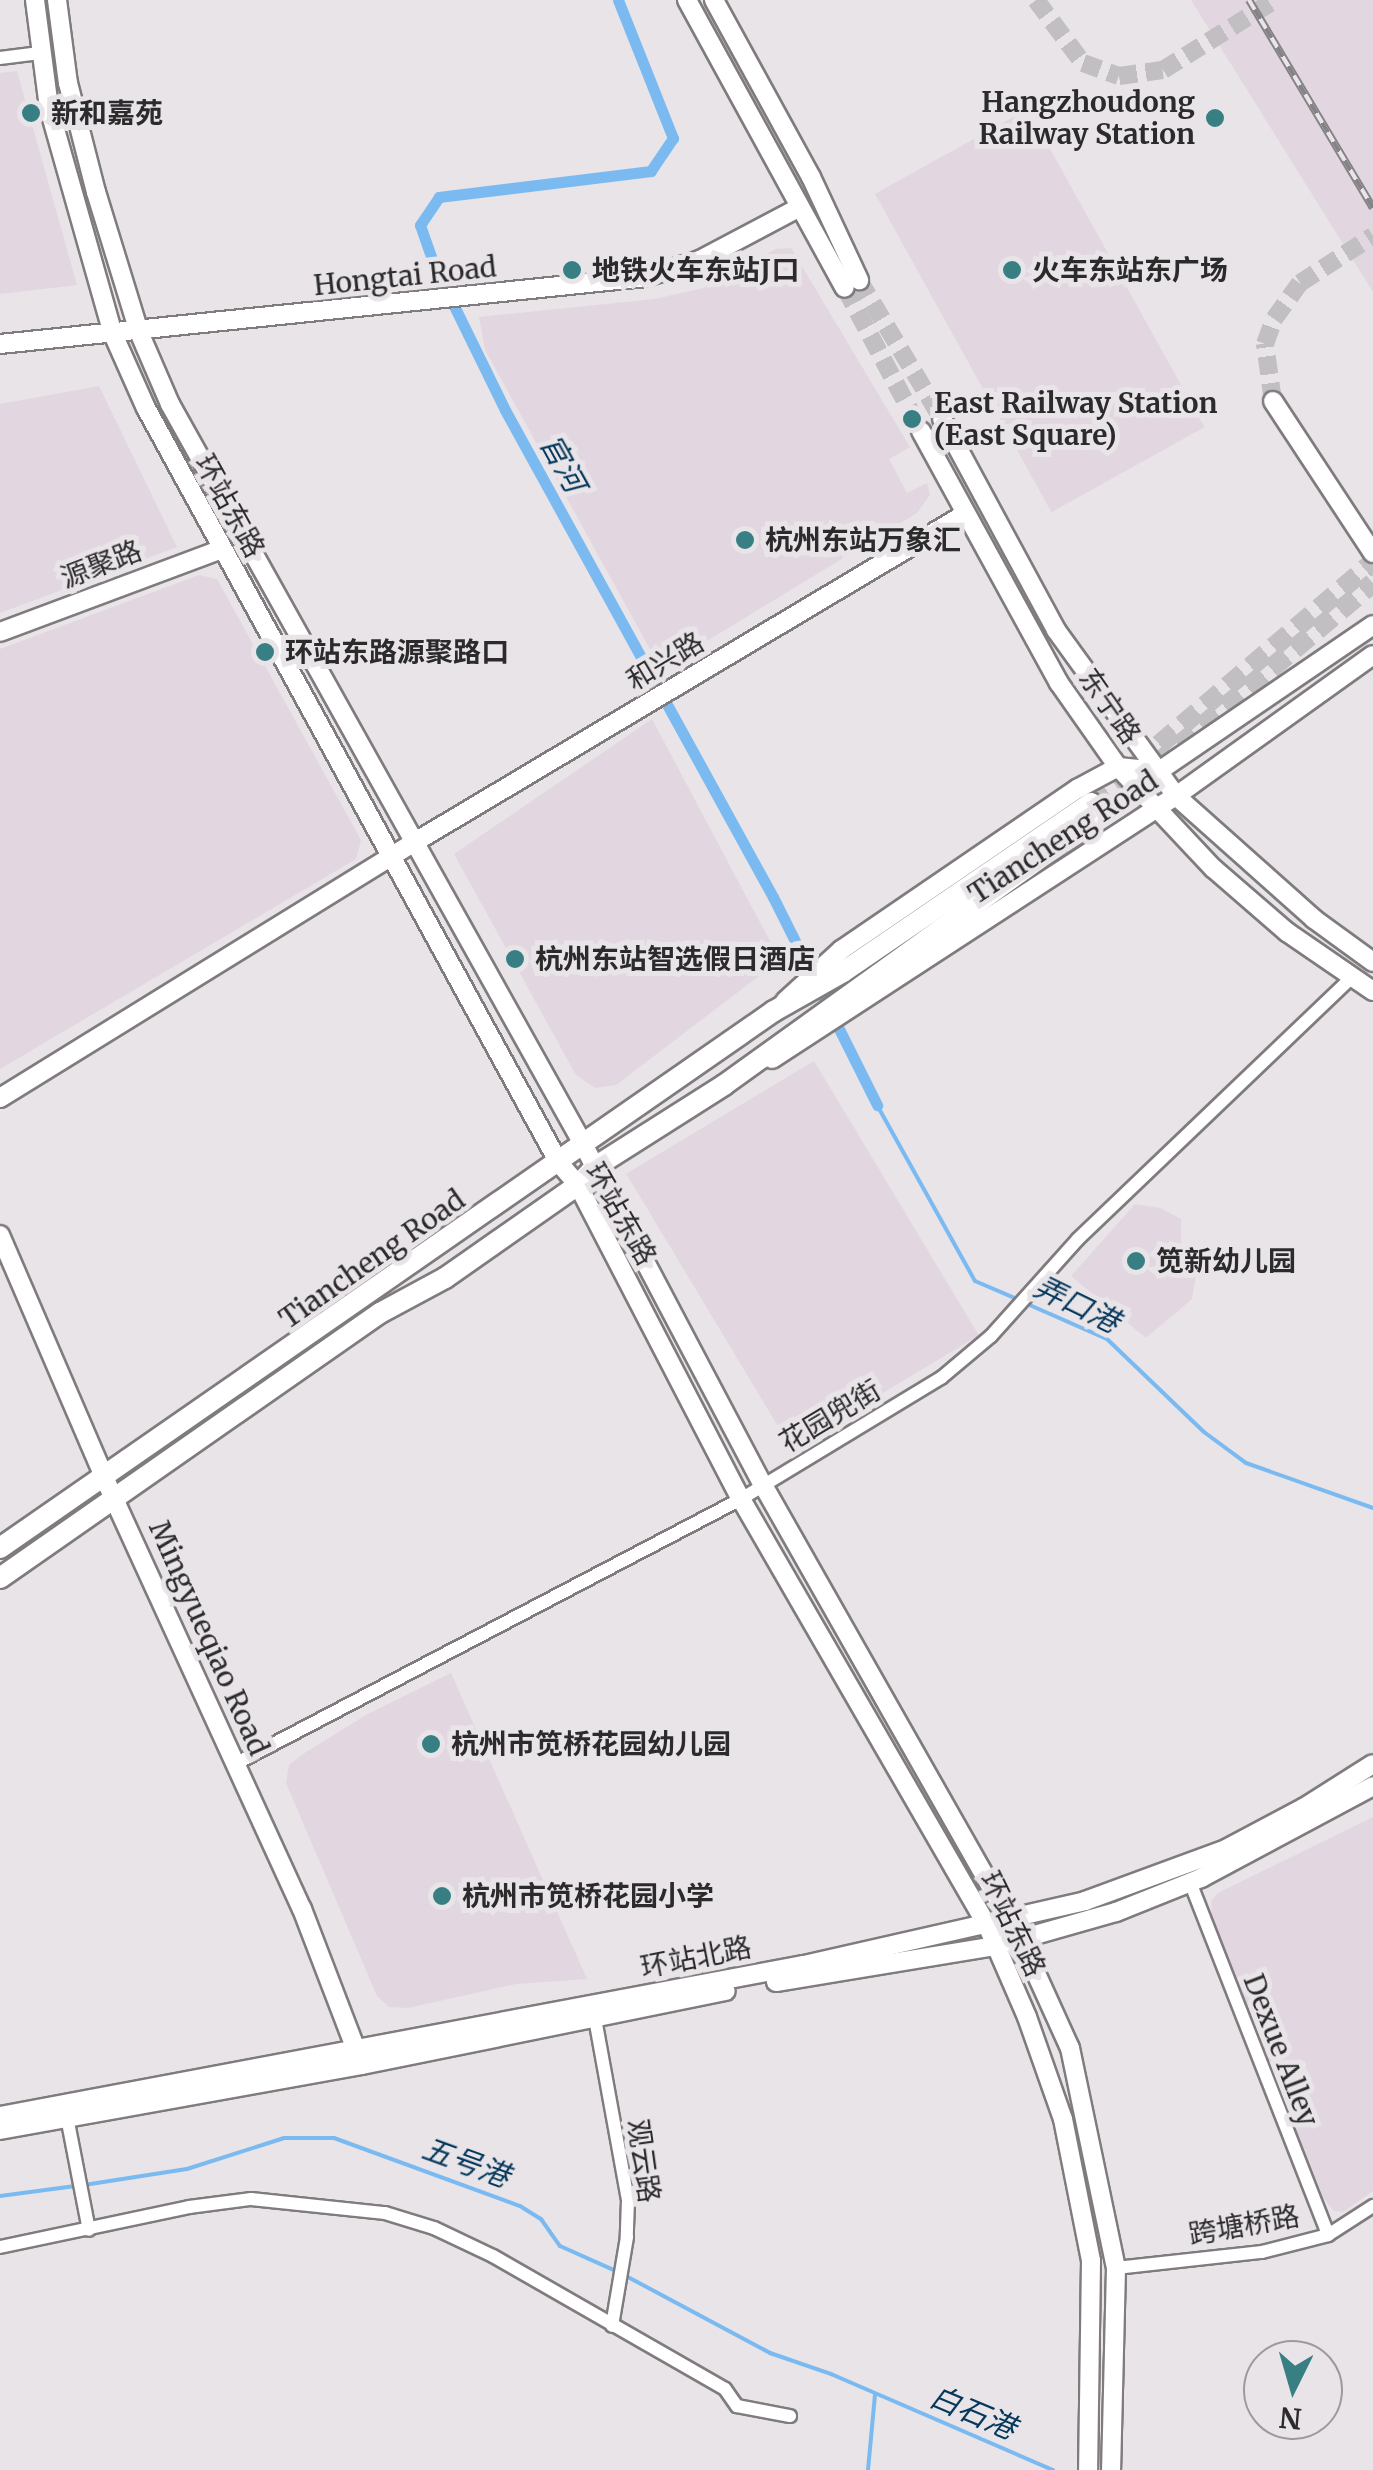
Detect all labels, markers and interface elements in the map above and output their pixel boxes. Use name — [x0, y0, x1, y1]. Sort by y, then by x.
place label: Hangzhoudong Railway Station — [979, 85, 1195, 151]
place label: 新和嘉苑 — [51, 96, 163, 130]
marker: 新和嘉苑 — [20, 102, 42, 124]
marker: Hangzhoudong Railway Station — [1204, 107, 1226, 129]
street label: Hongtai Road — [312, 250, 498, 302]
place label: 地铁火车东站J口 — [592, 253, 799, 287]
place label: 火车东站东广场 — [1032, 253, 1228, 287]
marker: 地铁火车东站J口 — [561, 259, 583, 281]
marker: 火车东站东广场 — [1001, 259, 1023, 281]
place label: East Railway Station (East Square) — [934, 386, 1217, 452]
marker: East Railway Station (East Square) — [899, 406, 925, 432]
water label: 官河 — [533, 428, 593, 498]
street label: 环站东路 — [188, 449, 272, 563]
place label: 杭州东站万象汇 — [765, 523, 961, 557]
marker: 杭州东站万象汇 — [734, 529, 756, 551]
street label: 源聚路 — [56, 533, 146, 595]
street label: 和兴路 — [620, 625, 710, 697]
place label: 环站东路源聚路口 — [285, 635, 509, 669]
marker: 环站东路源聚路口 — [254, 641, 276, 663]
street label: 东宁路 — [1072, 662, 1148, 750]
street label: Tiancheng Road — [962, 763, 1164, 911]
place label: 杭州东站智选假日酒店 — [535, 942, 815, 976]
marker: 杭州东站智选假日酒店 — [504, 948, 526, 970]
street label: 环站东路 — [578, 1157, 664, 1271]
street label: Tiancheng Road — [273, 1183, 471, 1335]
place label: 笕新幼儿园 — [1156, 1244, 1296, 1278]
marker: 笕新幼儿园 — [1125, 1250, 1147, 1272]
water label: 弄口港 — [1029, 1268, 1125, 1340]
street label: 花园兜街 — [773, 1373, 887, 1459]
street label: Mingyueqiao Road — [142, 1516, 276, 1760]
place label: 杭州市笕桥花园幼儿园 — [451, 1727, 731, 1761]
marker: 杭州市笕桥花园幼儿园 — [420, 1733, 442, 1755]
street label: 环站东路 — [973, 1866, 1053, 1982]
place label: 杭州市笕桥花园小学 — [462, 1879, 714, 1913]
marker: 杭州市笕桥花园小学 — [431, 1885, 453, 1907]
street label: 环站北路 — [638, 1930, 754, 1984]
street label: Dexue Alley — [1237, 1969, 1325, 2131]
street label: 观云路 — [622, 2117, 666, 2205]
water label: 五号港 — [418, 2130, 514, 2194]
street label: 跨塘桥路 — [1186, 2199, 1302, 2251]
north arrow — [1243, 2340, 1343, 2440]
water label: 白石港 — [925, 2378, 1021, 2446]
text: N — [1278, 2399, 1303, 2437]

